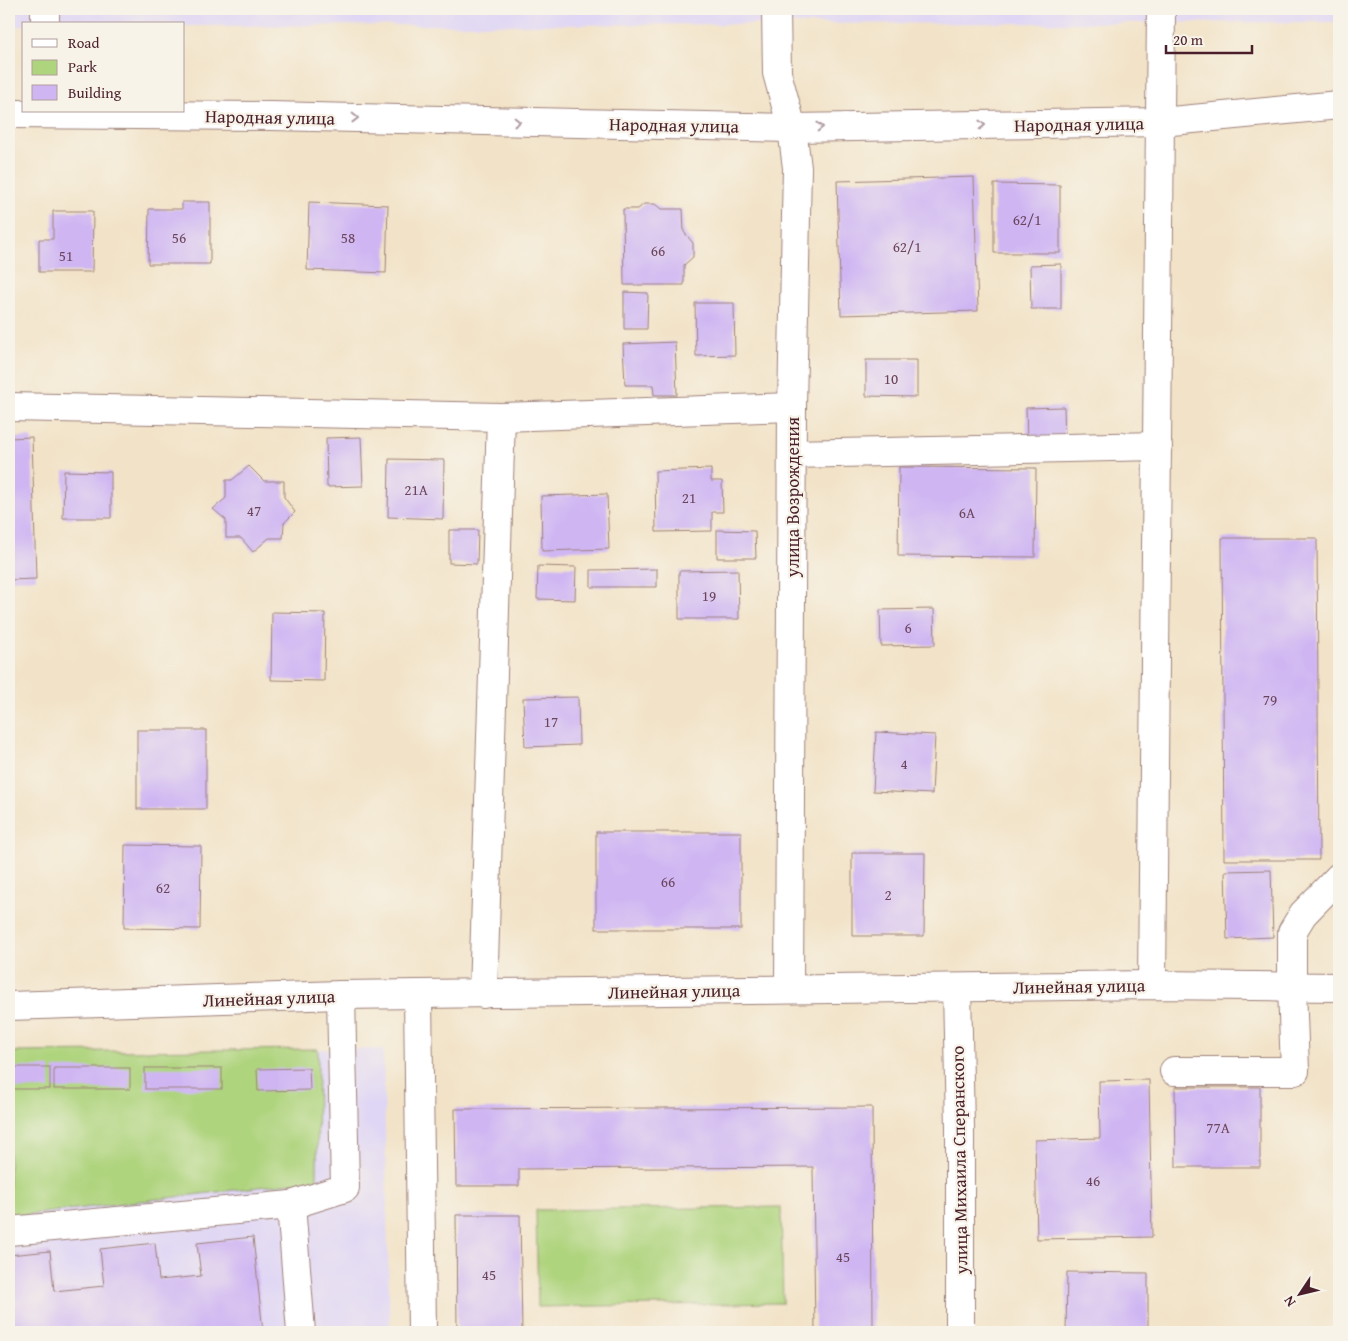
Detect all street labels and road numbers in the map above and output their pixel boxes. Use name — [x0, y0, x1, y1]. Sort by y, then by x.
street label: Народная улица — [205, 102, 336, 132]
street label: Народная улица — [1014, 109, 1145, 139]
street label: Народная улица — [609, 110, 740, 140]
street label: улица Возрождения — [779, 417, 806, 578]
street label: Линейная улица — [1013, 971, 1146, 1001]
street label: Линейная улица — [608, 976, 741, 1006]
street label: Линейная улица — [202, 982, 336, 1014]
street label: улица Михаила Сперанского — [944, 1045, 975, 1276]

